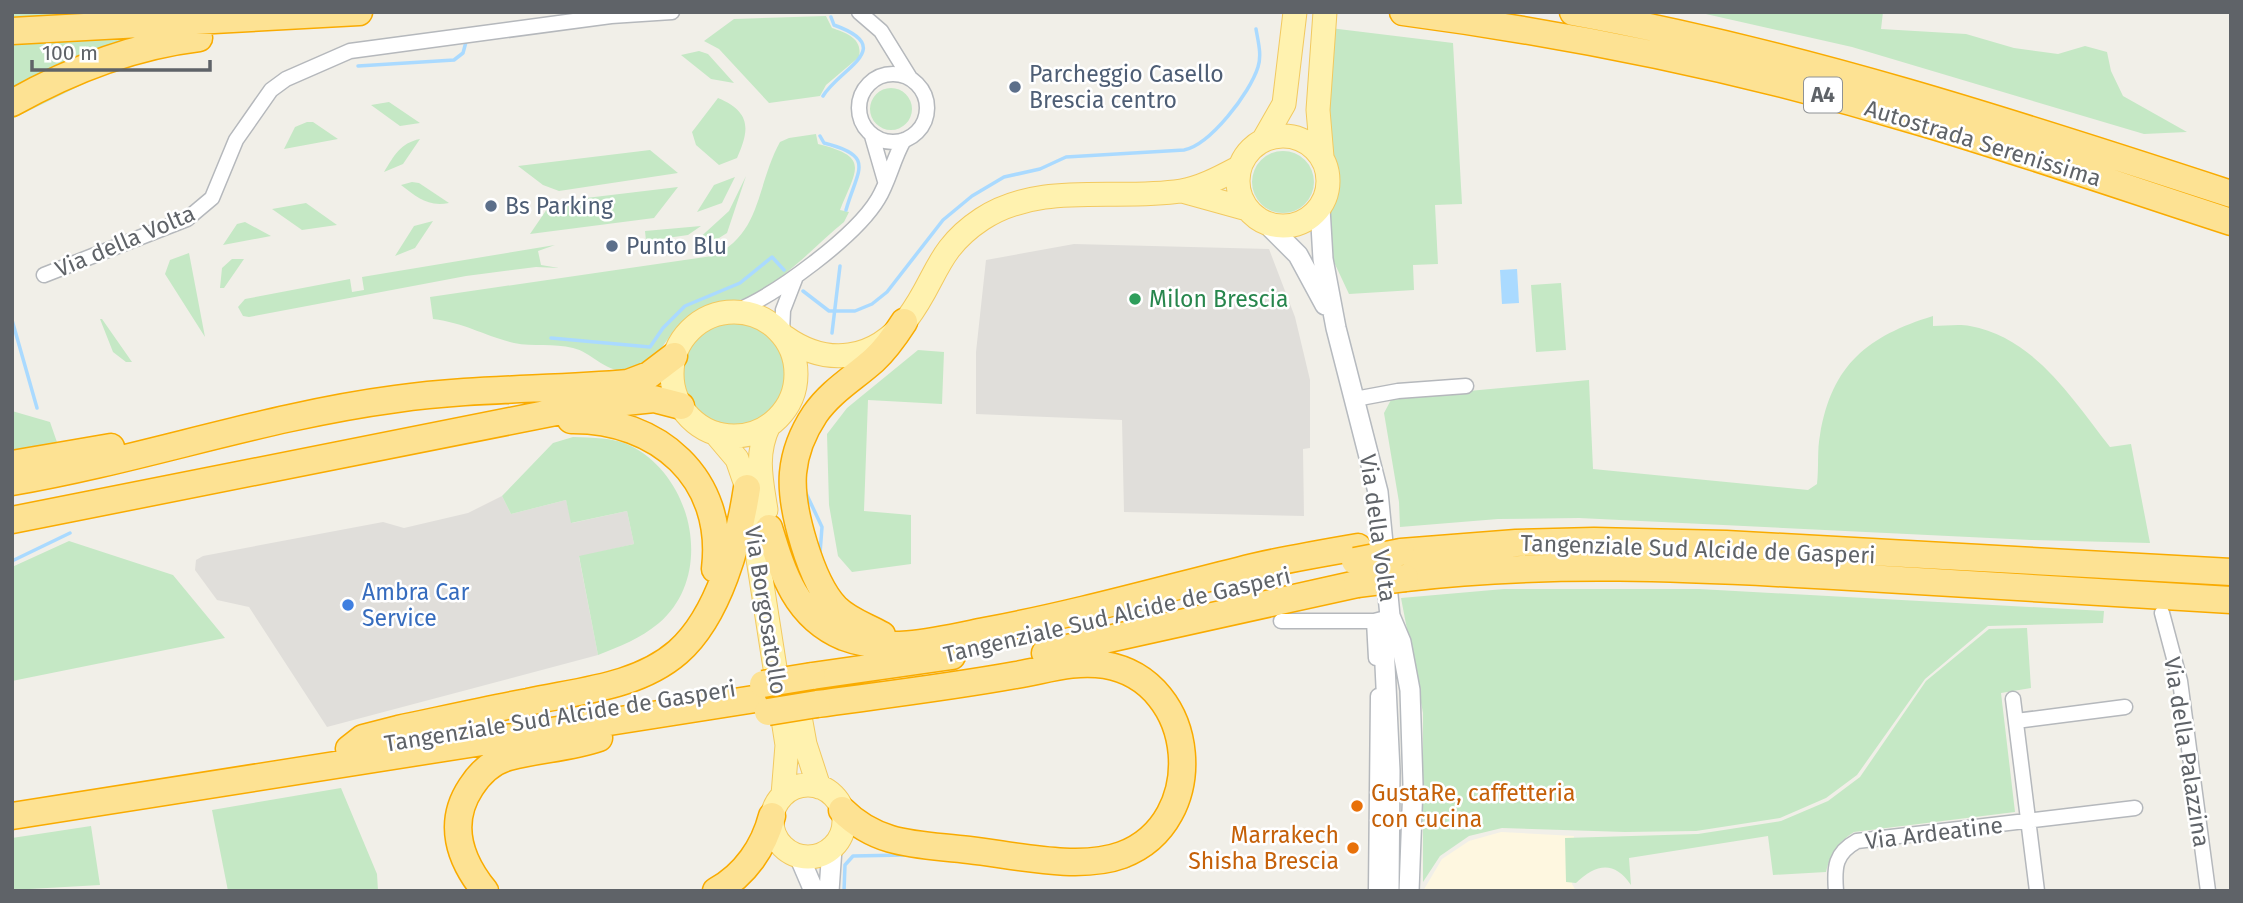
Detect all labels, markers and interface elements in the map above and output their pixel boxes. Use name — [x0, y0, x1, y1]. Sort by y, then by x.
scale bar — [32, 28, 210, 72]
text: 100 m — [42, 40, 98, 66]
place label: Parcheggio Casello Brescia centro — [1029, 60, 1224, 114]
road number: A4 — [1804, 78, 1842, 112]
marker: Parcheggio Casello Brescia centro — [1007, 79, 1023, 95]
street label: Autostrada Serenissima — [1861, 94, 2105, 192]
place label: Bs Parking — [505, 192, 613, 220]
marker: Bs Parking — [483, 198, 499, 214]
street label: Via della Volta — [51, 199, 199, 283]
place label: Punto Blu — [626, 232, 727, 260]
marker: Punto Blu — [604, 238, 620, 254]
place label: Milon Brescia — [1149, 285, 1288, 313]
marker: Milon Brescia — [1127, 291, 1143, 307]
street label: Via della Volta — [1354, 452, 1402, 604]
street label: Via Borgosatollo — [739, 524, 793, 696]
street label: Tangenziale Sud Alcide de Gasperi — [1520, 529, 1876, 569]
street label: Tangenziale Sud Alcide de Gasperi — [941, 561, 1293, 669]
place label: Ambra Car Service — [362, 578, 469, 632]
marker: Ambra Car Service — [340, 597, 356, 613]
street label: Via della Palazzina — [2158, 655, 2216, 849]
street label: Tangenziale Sud Alcide de Gasperi — [382, 674, 738, 758]
place label: GustaRe, caffetteria con cucina — [1371, 779, 1575, 833]
marker: GustaRe, caffetteria con cucina — [1349, 798, 1365, 814]
street label: Via Ardeatine — [1863, 811, 2005, 855]
place label: Marrakech Shisha Brescia — [1188, 821, 1339, 875]
marker: Marrakech Shisha Brescia — [1345, 840, 1361, 856]

